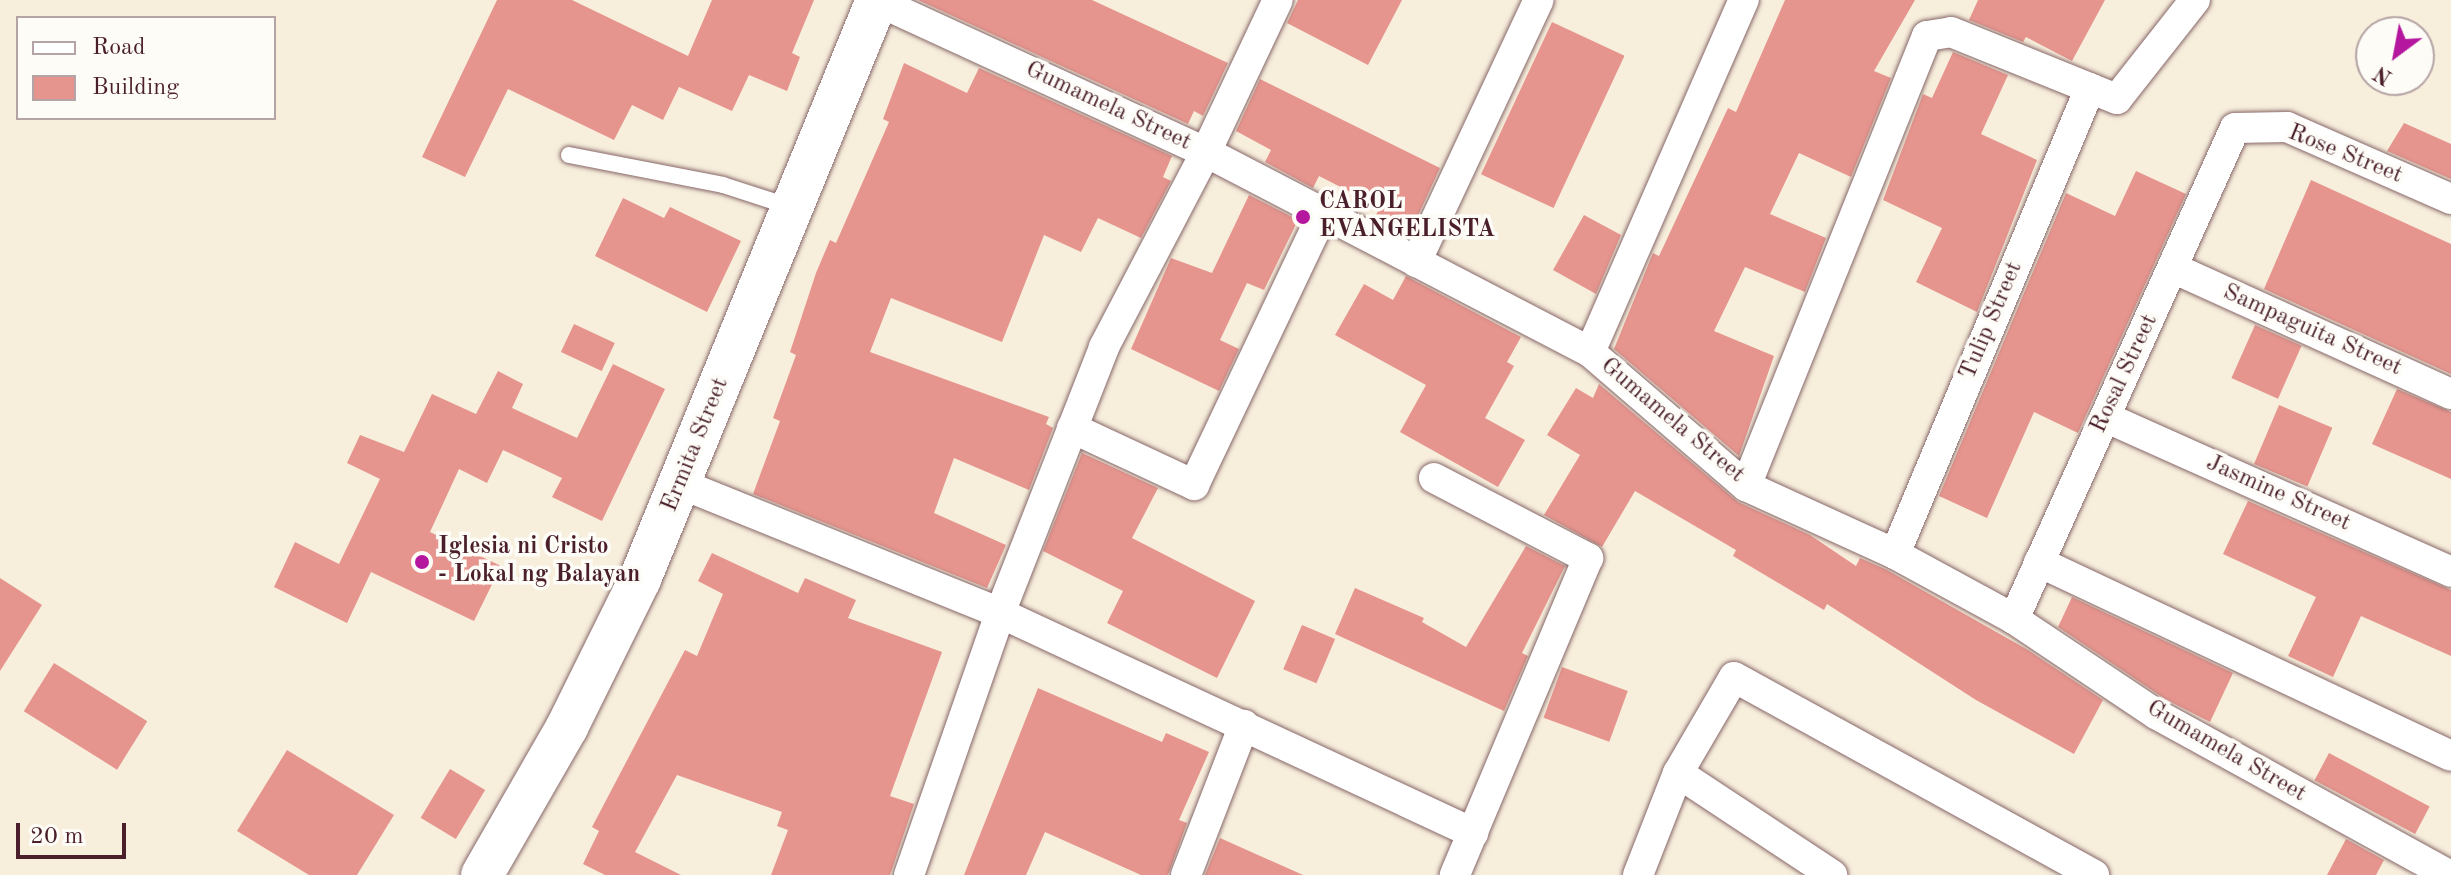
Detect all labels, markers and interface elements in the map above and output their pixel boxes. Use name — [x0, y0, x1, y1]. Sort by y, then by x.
legend — [16, 16, 276, 120]
north arrow — [2355, 16, 2435, 96]
text: Road — [92, 36, 145, 60]
street label: Gumamela Street — [1020, 56, 1196, 158]
text: N — [2370, 61, 2396, 88]
text: Building — [92, 76, 179, 100]
street label: Rose Street — [2284, 119, 2406, 191]
place label: CAROL EVANGELISTA — [1319, 189, 1495, 245]
marker: CAROL EVANGELISTA — [1294, 208, 1312, 226]
street label: Tulip Street — [1954, 258, 2030, 384]
street label: Sampaguita Street — [2218, 279, 2406, 383]
street label: Rosal Street — [2085, 310, 2165, 438]
street label: Gumamela Street — [1594, 352, 1750, 490]
street label: Ermita Street — [656, 374, 736, 516]
street label: Jasmine Street — [2201, 449, 2355, 539]
place label: Iglesia ni Cristo - Lokal ng Balayan — [438, 534, 640, 590]
marker: Iglesia ni Cristo - Lokal ng Balayan — [413, 553, 431, 571]
street label: Gumamela Street — [2141, 695, 2311, 809]
scale bar — [20, 807, 130, 857]
text: 20 m — [30, 825, 84, 849]

